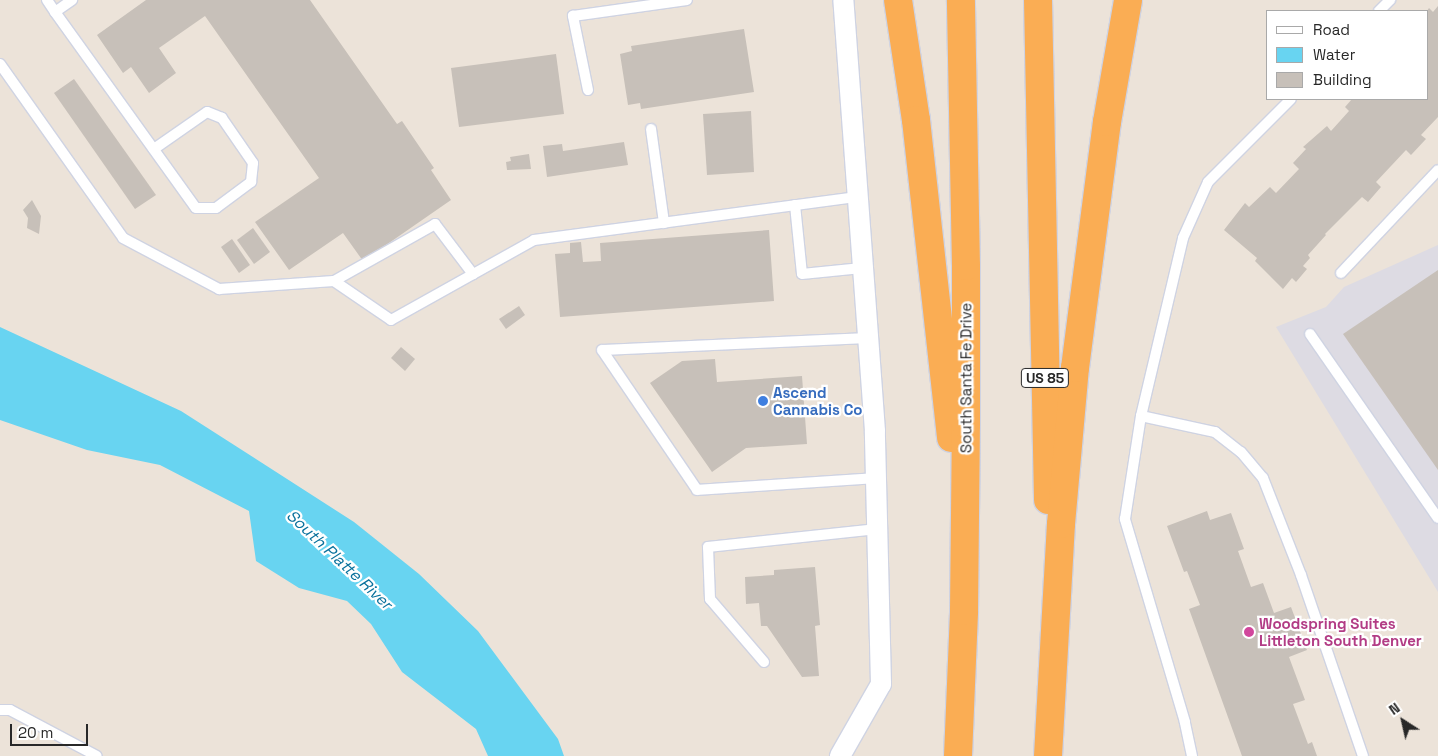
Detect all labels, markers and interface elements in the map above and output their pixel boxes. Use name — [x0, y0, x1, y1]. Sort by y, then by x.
legend — [1266, 10, 1428, 100]
text: Road — [1313, 20, 1350, 39]
text: Water — [1313, 45, 1355, 64]
text: Building — [1313, 70, 1372, 89]
street label: South Santa Fe Drive — [957, 303, 975, 453]
road number: US 85 — [1020, 366, 1070, 389]
place label: Ascend Cannabis Co — [773, 383, 863, 418]
marker: Ascend Cannabis Co — [757, 395, 769, 407]
water label: South Platte River — [282, 506, 396, 614]
place label: Woodspring Suites Littleton South Denver — [1259, 614, 1422, 649]
marker: Woodspring Suites Littleton South Denver — [1243, 626, 1255, 638]
north arrow — [1378, 696, 1428, 746]
text: N — [1385, 699, 1403, 719]
scale bar — [12, 714, 90, 746]
text: 20 m — [18, 723, 53, 742]

